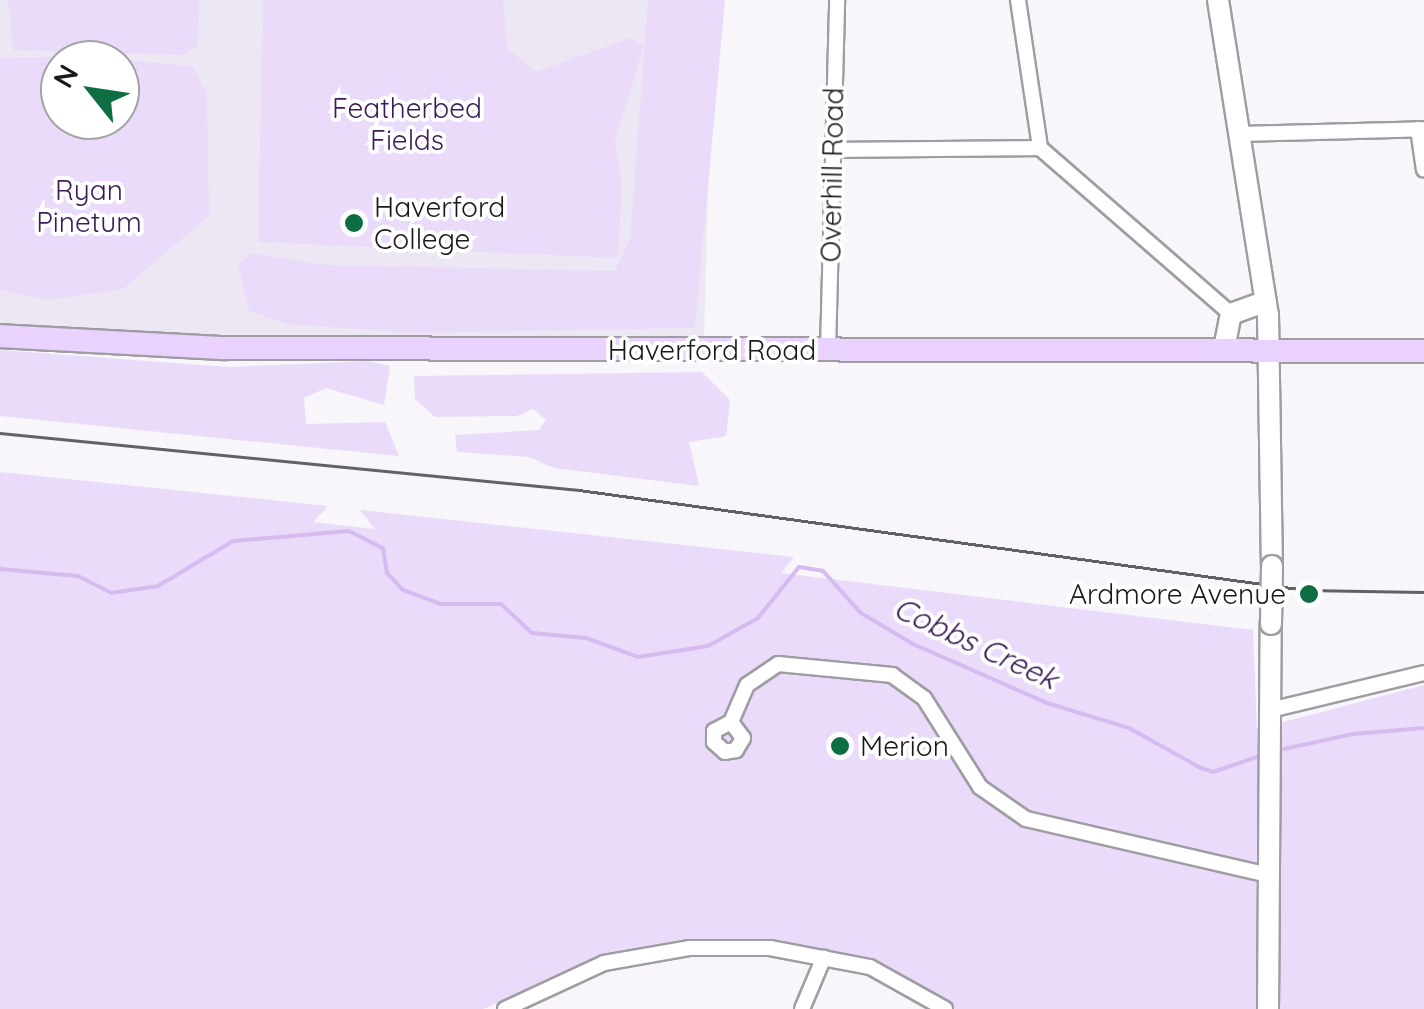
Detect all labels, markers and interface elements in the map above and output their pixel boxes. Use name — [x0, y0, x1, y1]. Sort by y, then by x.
north arrow — [40, 40, 140, 140]
text: N — [45, 58, 86, 93]
street label: Overhill Road — [814, 87, 850, 263]
park label: Featherbed Fields — [332, 91, 482, 157]
park label: Ryan Pinetum — [36, 173, 142, 239]
place label: Haverford College — [374, 190, 505, 256]
marker: Haverford College — [343, 212, 365, 234]
street label: Haverford Road — [608, 333, 816, 367]
place label: Ardmore Avenue — [1069, 577, 1286, 611]
marker: Ardmore Avenue — [1296, 581, 1322, 607]
water label: Cobbs Creek — [888, 589, 1064, 697]
place label: Merion — [860, 729, 949, 763]
marker: Merion — [829, 735, 851, 757]

